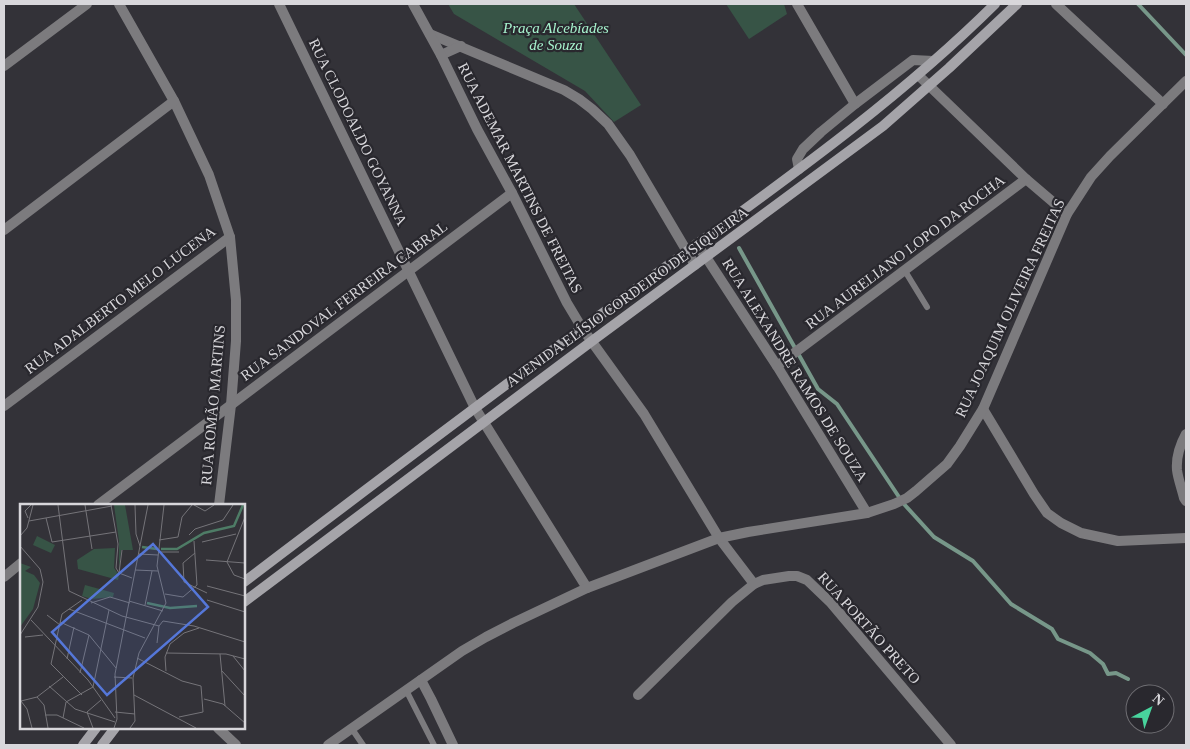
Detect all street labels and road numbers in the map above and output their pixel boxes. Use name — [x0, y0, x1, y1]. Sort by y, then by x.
street label: RUA CLODOALDO GOYANNA — [306, 36, 410, 228]
street label: RUA ADEMAR MARTINS DE FREITAS — [455, 60, 585, 296]
street label: RUA AURELIANO LOPO DA ROCHA — [802, 172, 1008, 332]
street label: RUA JOAQUIM OLIVEIRA FREITAS — [952, 196, 1068, 420]
street label: AVENIDA ELÍSIO CORDEIRO DE SIQUEIRA — [503, 204, 751, 390]
street label: RUA SANDOVAL FERREIRA CABRAL — [238, 218, 450, 384]
street label: RUA ADALBERTO MELO LUCENA — [22, 223, 218, 377]
street label: RUA ALEXANDRE RAMOS DE SOUZA — [719, 256, 871, 485]
street label: RUA ROMÃO MARTINS — [198, 324, 228, 486]
street label: RUA PORTÃO PRETO — [815, 569, 923, 687]

